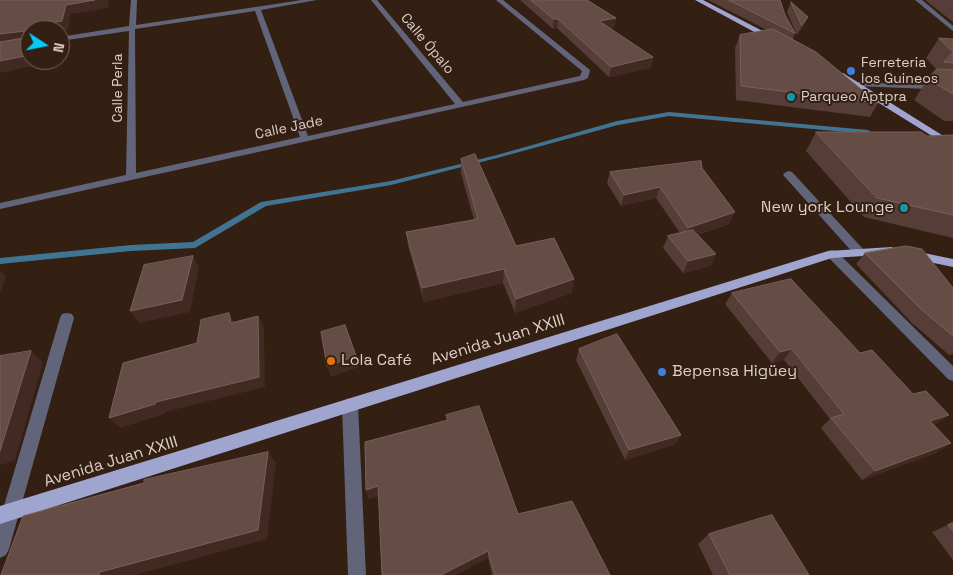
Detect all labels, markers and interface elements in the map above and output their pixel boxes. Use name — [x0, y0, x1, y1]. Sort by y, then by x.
street label: Calle Ópalo — [397, 10, 457, 78]
north arrow — [20, 20, 70, 70]
text: N — [49, 41, 68, 54]
street label: Calle Perla — [110, 53, 126, 123]
place label: Ferreteria los Guineos — [861, 55, 938, 88]
marker: Ferreteria los Guineos — [845, 65, 857, 77]
place label: Parqueo Aptpra — [801, 89, 907, 105]
marker: Parqueo Aptpra — [785, 91, 797, 103]
street label: Calle Jade — [254, 113, 324, 143]
place label: New york Lounge — [761, 198, 894, 218]
marker: New york Lounge — [898, 202, 910, 214]
street label: Avenida Juan XXIII — [429, 310, 567, 370]
place label: Lola Café — [341, 351, 412, 371]
marker: Lola Café — [325, 355, 337, 367]
place label: Bepensa Higüey — [672, 362, 797, 382]
marker: Bepensa Higüey — [656, 366, 668, 378]
street label: Avenida Juan XXIII — [42, 432, 180, 492]

